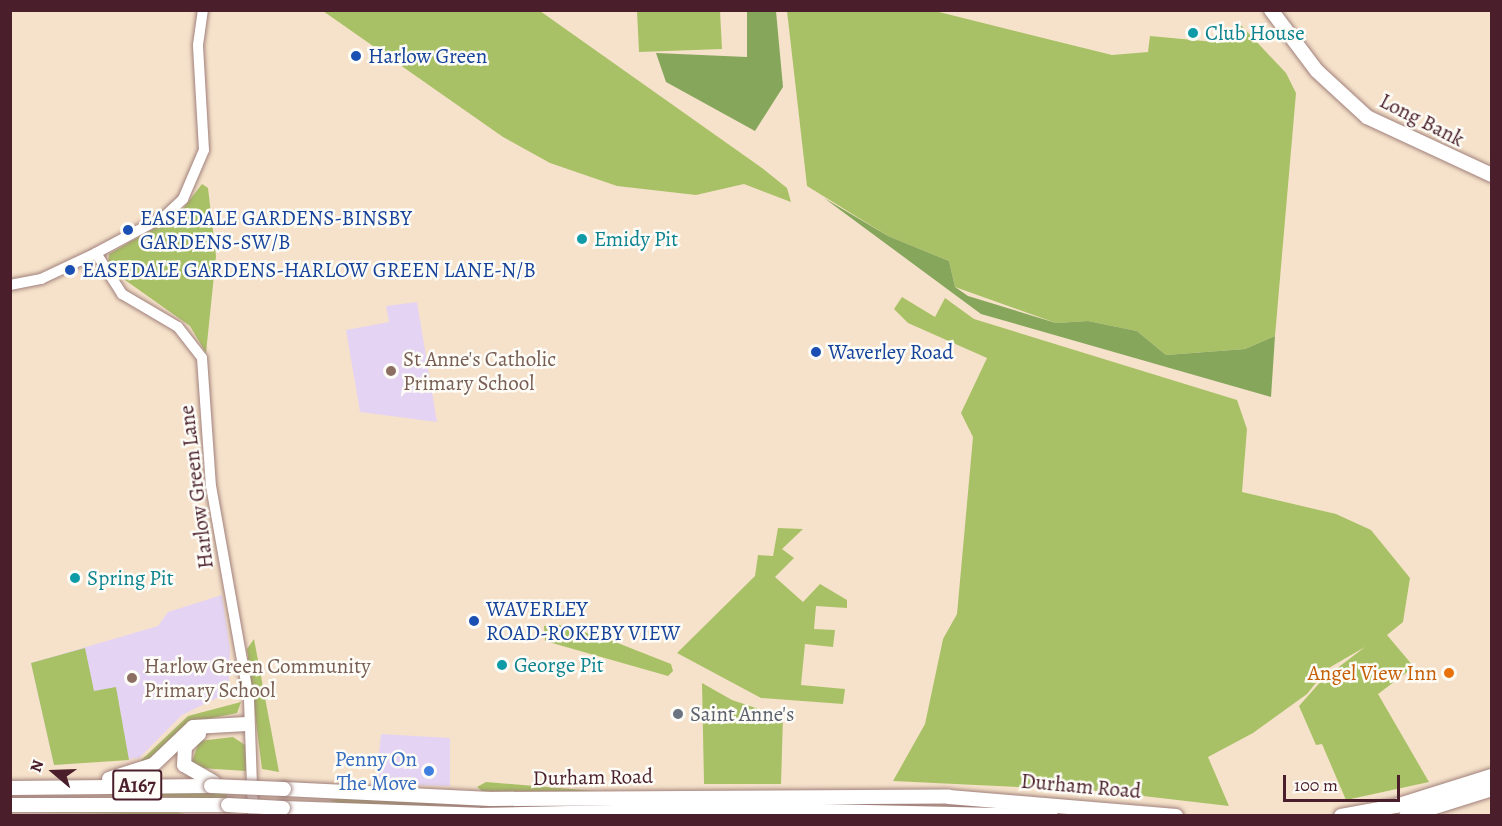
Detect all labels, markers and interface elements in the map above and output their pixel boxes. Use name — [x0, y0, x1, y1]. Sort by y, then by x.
place label: Club House — [1205, 20, 1305, 46]
marker: Club House — [1186, 26, 1200, 40]
place label: Harlow Green — [368, 43, 487, 69]
marker: Harlow Green — [349, 49, 363, 63]
street label: Long Bank — [1375, 88, 1469, 152]
place label: EASEDALE GARDENS-BINSBY GARDENS-SW/B — [140, 205, 412, 255]
marker: EASEDALE GARDENS-BINSBY GARDENS-SW/B — [121, 223, 135, 237]
place label: Emidy Pit — [594, 226, 678, 252]
marker: Emidy Pit — [575, 232, 589, 246]
place label: EASEDALE GARDENS-HARLOW GREEN LANE-N/B — [82, 257, 536, 283]
marker: EASEDALE GARDENS-HARLOW GREEN LANE-N/B — [63, 263, 77, 277]
place label: Waverley Road — [828, 339, 954, 365]
marker: Waverley Road — [809, 345, 823, 359]
place label: St Anne's Catholic Primary School — [403, 346, 556, 396]
marker: St Anne's Catholic Primary School — [384, 364, 398, 378]
street label: Harlow Green Lane — [173, 404, 219, 570]
place label: Spring Pit — [87, 565, 174, 591]
marker: Spring Pit — [68, 571, 82, 585]
place label: WAVERLEY ROAD-ROKEBY VIEW — [486, 596, 680, 646]
marker: WAVERLEY ROAD-ROKEBY VIEW — [467, 614, 481, 628]
place label: George Pit — [514, 652, 604, 678]
place label: Harlow Green Community Primary School — [144, 653, 371, 703]
marker: George Pit — [495, 658, 509, 672]
place label: Angel View Inn — [1308, 660, 1437, 686]
marker: Angel View Inn — [1442, 666, 1456, 680]
marker: Harlow Green Community Primary School — [125, 671, 139, 685]
place label: Saint Anne's — [690, 701, 794, 727]
marker: Saint Anne's — [671, 707, 685, 721]
north arrow — [24, 742, 84, 802]
place label: Penny On The Move — [335, 746, 417, 796]
text: N — [25, 757, 49, 775]
street label: Durham Road — [533, 763, 653, 791]
scale bar — [1286, 763, 1403, 801]
marker: Penny On The Move — [422, 764, 436, 778]
road number: A167 — [112, 768, 162, 802]
street label: Durham Road — [1020, 768, 1142, 804]
text: 100 m — [1294, 773, 1338, 797]

